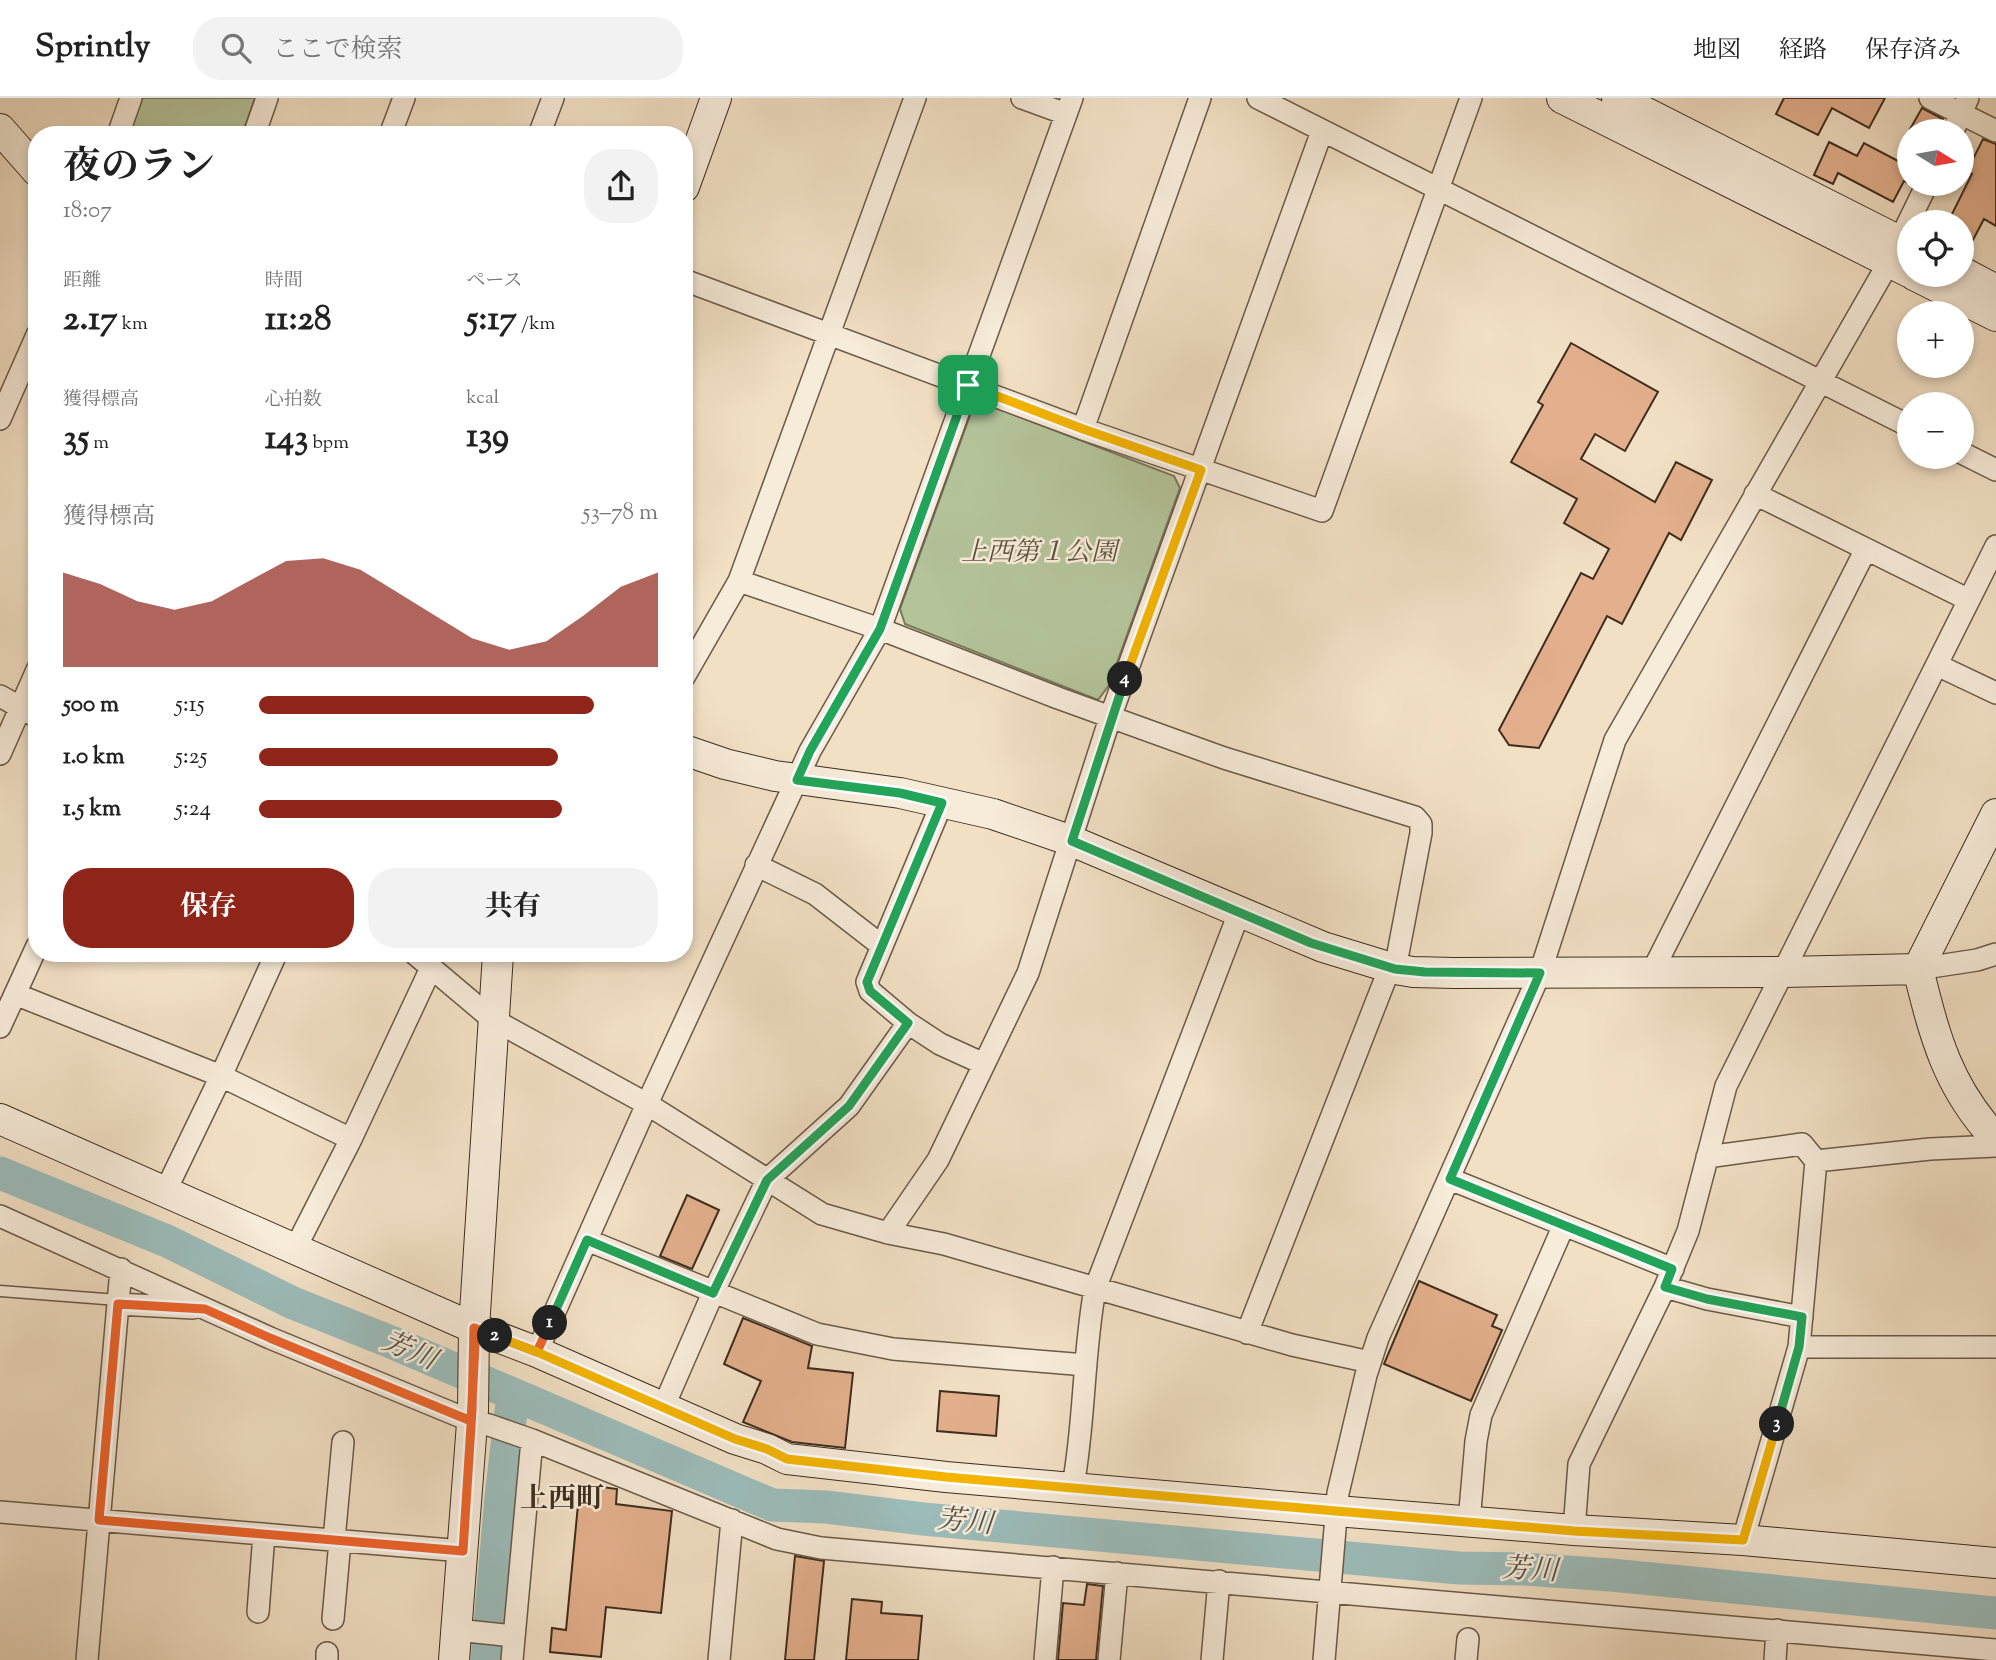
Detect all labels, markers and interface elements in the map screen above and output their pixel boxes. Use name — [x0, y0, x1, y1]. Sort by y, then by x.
search box — [193, 17, 683, 80]
text: Sprintly — [35, 24, 151, 72]
icon: search — [217, 29, 255, 67]
text: ここで検索 — [273, 32, 403, 69]
text: 地図 — [1693, 34, 1741, 68]
text: 経路 — [1779, 34, 1827, 68]
text: 保存済み — [1865, 34, 1961, 68]
north arrow — [1897, 119, 1974, 196]
map controls — [1897, 119, 1974, 469]
text: 夜のラン — [63, 142, 215, 196]
button: share — [584, 149, 658, 223]
text: 18:07 — [63, 195, 112, 228]
button: locate — [1897, 210, 1974, 287]
text: 距離 — [63, 268, 101, 295]
text: 時間 — [265, 268, 303, 295]
text: ペース — [466, 268, 522, 295]
text: 2.17 — [63, 295, 118, 346]
text: 11:28 — [265, 295, 331, 346]
text: 5:17 — [466, 295, 517, 346]
button: + — [1897, 301, 1974, 378]
text: km — [118, 311, 148, 338]
text: /km — [517, 311, 555, 338]
pin — [938, 355, 998, 415]
icon: arrive — [949, 366, 987, 404]
text: kcal — [466, 385, 499, 412]
text: 獲得標高 — [63, 387, 139, 414]
text: 心拍数 — [265, 387, 322, 414]
button: − — [1897, 392, 1974, 469]
text: 139 — [466, 412, 509, 463]
text: 35 — [63, 414, 89, 465]
text: 143 — [265, 414, 308, 465]
text: m — [89, 430, 109, 457]
text: bpm — [308, 430, 349, 457]
text: 53–78 m — [583, 497, 658, 530]
text: 獲得標高 — [63, 501, 155, 534]
park label: 上西第１公園 — [961, 535, 1121, 572]
pin: 4 — [1108, 662, 1142, 696]
text: 4 — [1120, 665, 1129, 692]
text: 500 m — [63, 689, 119, 722]
text: 5:15 — [175, 689, 205, 722]
text: 1.0 km — [63, 741, 125, 774]
text: 5:25 — [175, 741, 207, 774]
text: 1.5 km — [63, 793, 121, 826]
text: 5:24 — [175, 793, 211, 826]
button: 保存 — [63, 868, 354, 948]
button: 共有 — [368, 868, 658, 948]
pin: 1 — [532, 1306, 568, 1340]
text: 1 — [546, 1309, 553, 1336]
pin: 2 — [477, 1318, 512, 1354]
text: 2 — [490, 1322, 499, 1349]
water label: 芳川 — [375, 1323, 445, 1383]
pin: 3 — [1760, 1406, 1795, 1442]
text: 3 — [1773, 1410, 1780, 1437]
district label: 上西町 — [520, 1480, 604, 1520]
water label: 芳川 — [935, 1501, 998, 1546]
water label: 芳川 — [1501, 1550, 1562, 1593]

